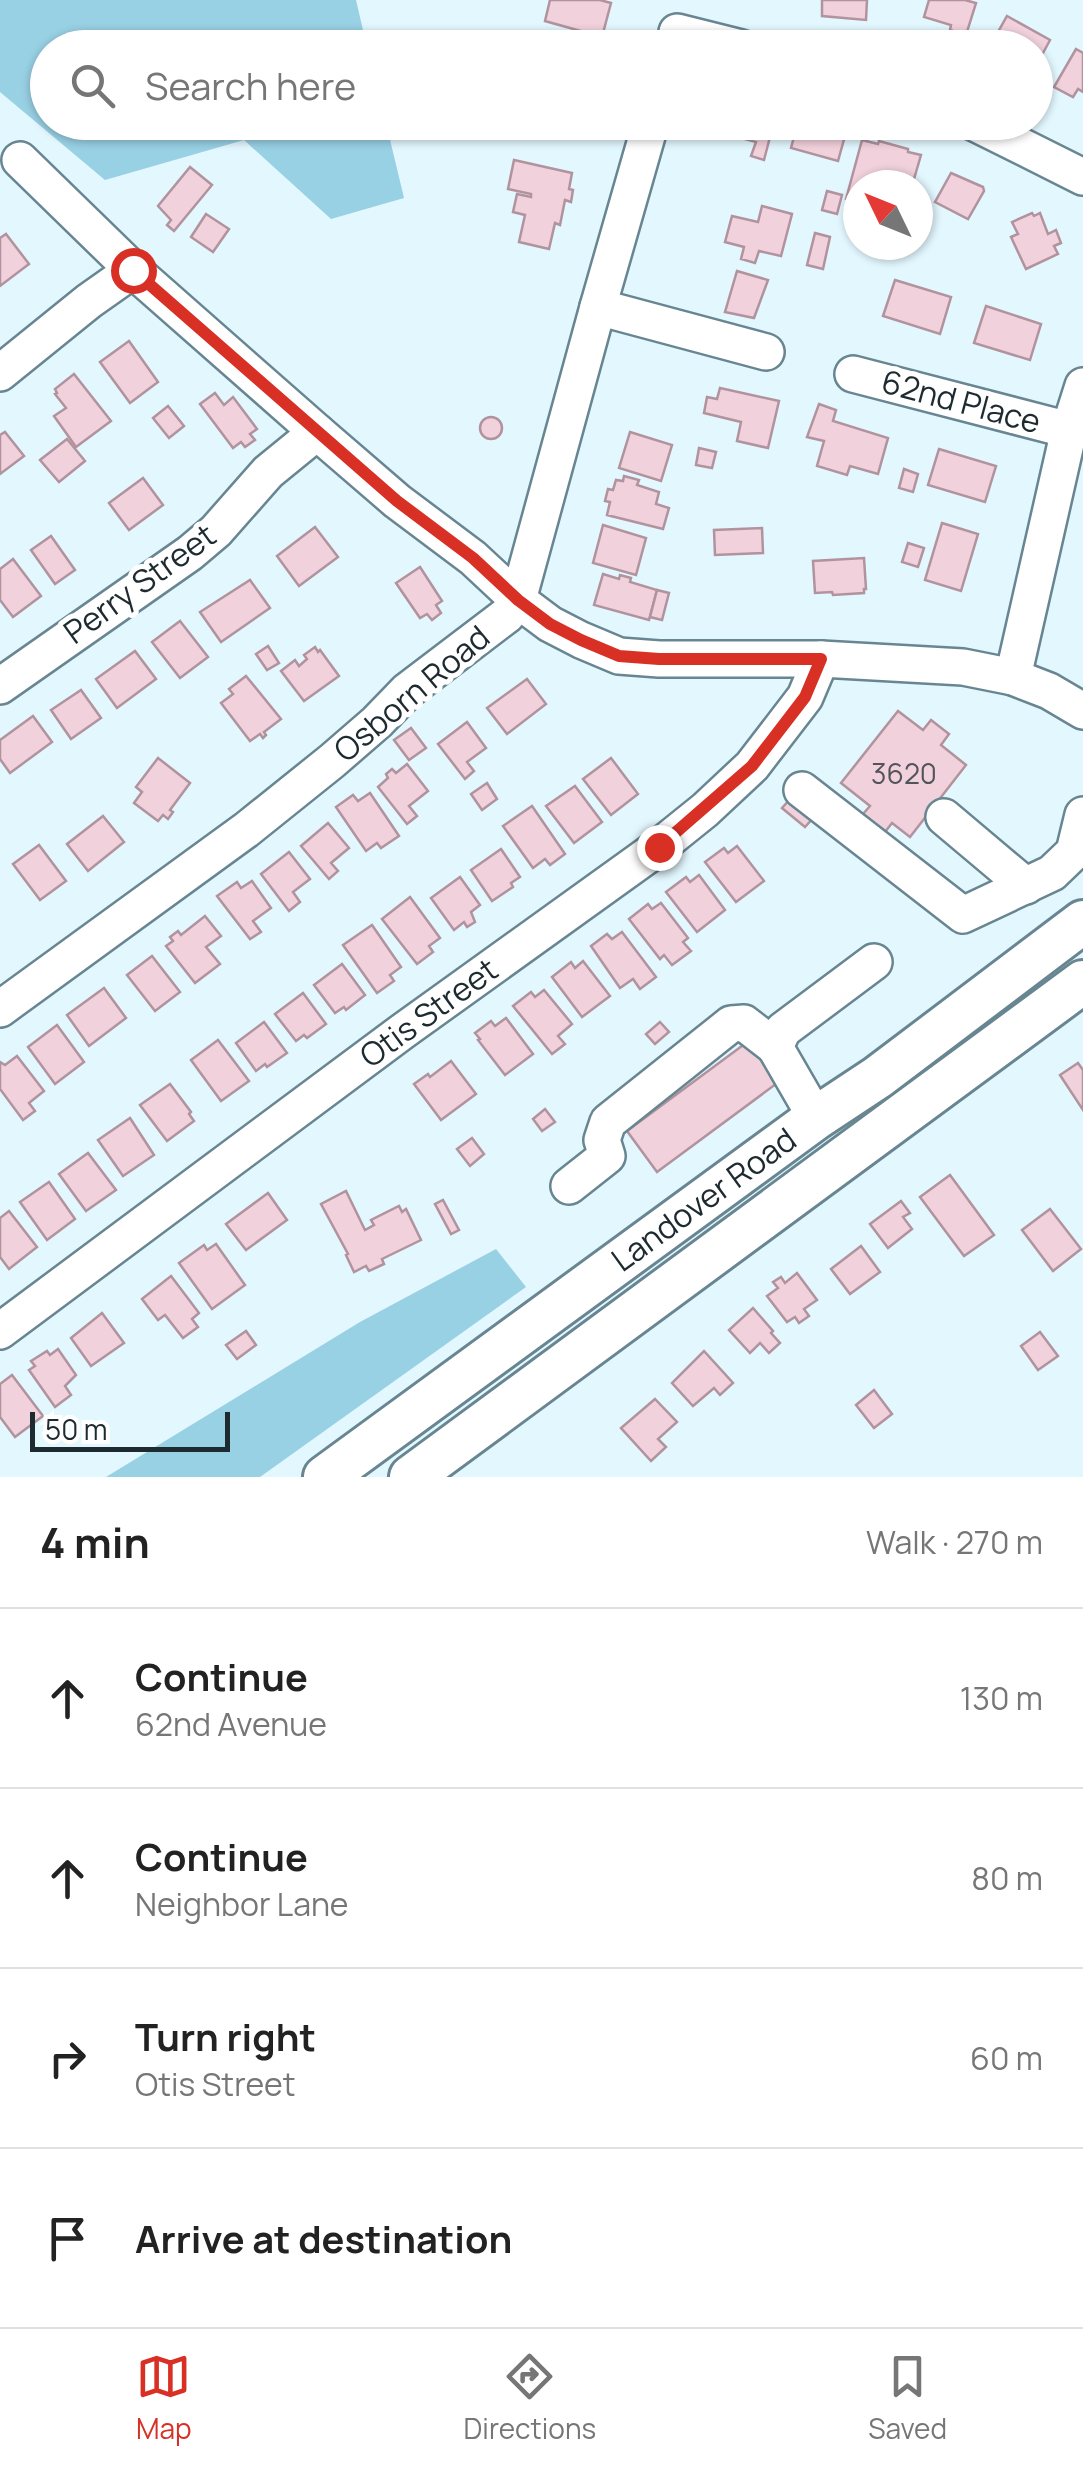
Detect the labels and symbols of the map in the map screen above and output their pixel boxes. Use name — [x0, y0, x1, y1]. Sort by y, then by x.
north arrow — [843, 170, 933, 260]
route start — [111, 248, 157, 294]
street label: 62nd Place — [877, 359, 1046, 443]
street label: Perry Street — [54, 513, 224, 653]
street label: Osborn Road — [324, 615, 499, 771]
house number: 3620 — [871, 754, 937, 792]
route end — [637, 825, 683, 871]
street label: Otis Street — [351, 947, 506, 1077]
street label: Landover Road — [602, 1117, 805, 1281]
scale bar — [30, 1407, 230, 1452]

